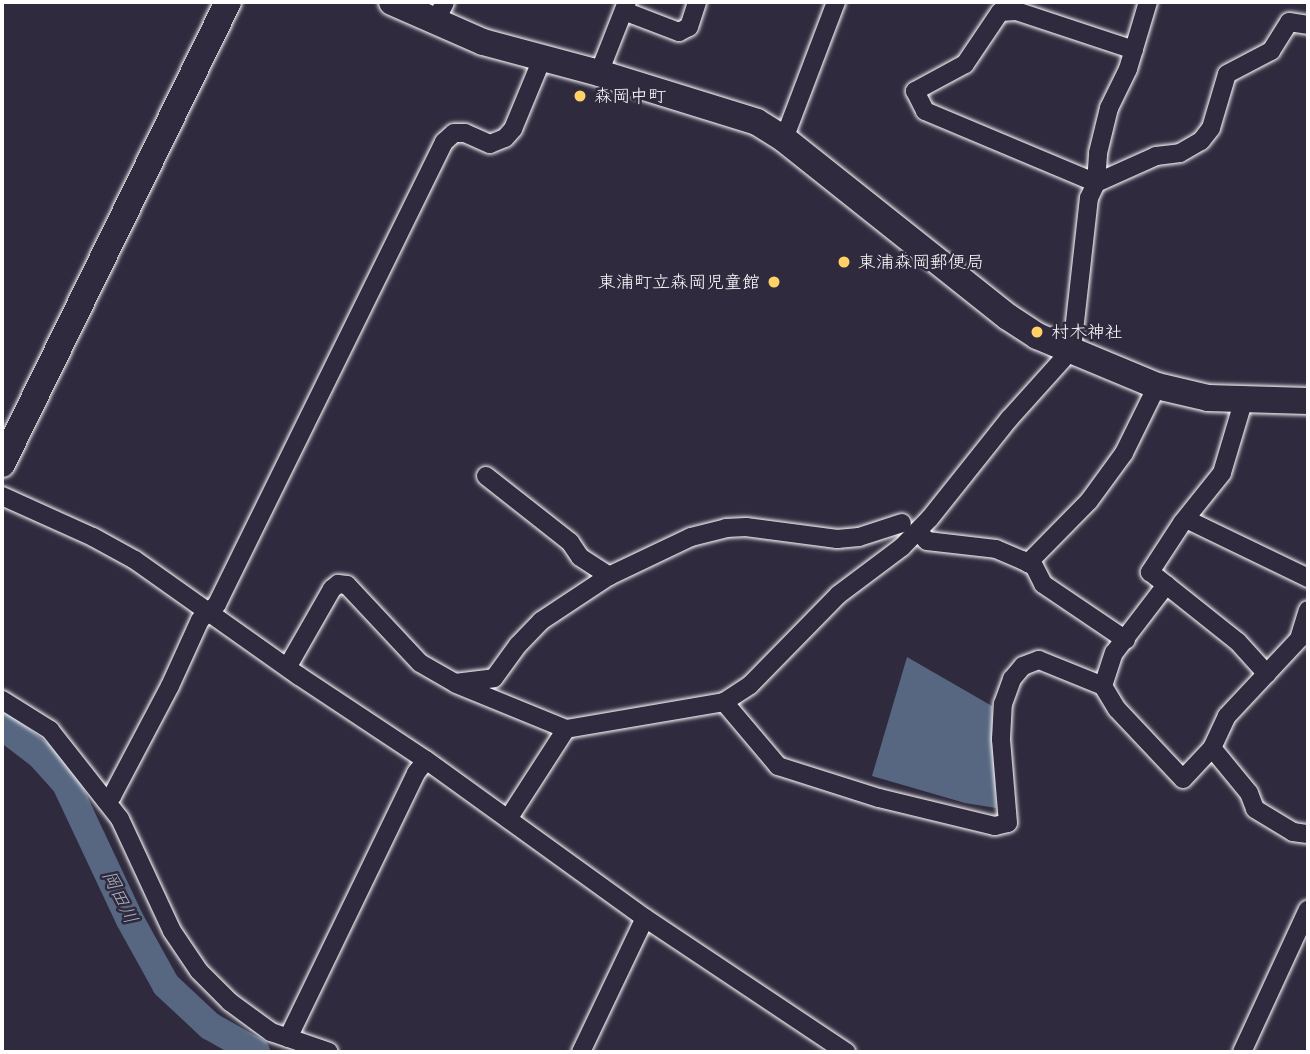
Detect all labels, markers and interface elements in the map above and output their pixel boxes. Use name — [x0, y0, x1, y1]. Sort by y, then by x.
place label: 森岡中町 — [594, 85, 666, 107]
marker: 森岡中町 — [572, 88, 588, 104]
place label: 東浦森岡郵便局 — [858, 251, 984, 273]
marker: 東浦森岡郵便局 — [836, 254, 852, 270]
place label: 東浦町立森岡児童館 — [598, 271, 760, 293]
marker: 東浦町立森岡児童館 — [766, 274, 782, 290]
place label: 村木神社 — [1051, 321, 1123, 343]
marker: 村木神社 — [1029, 324, 1045, 340]
water label: 岡田川 — [97, 866, 143, 928]

